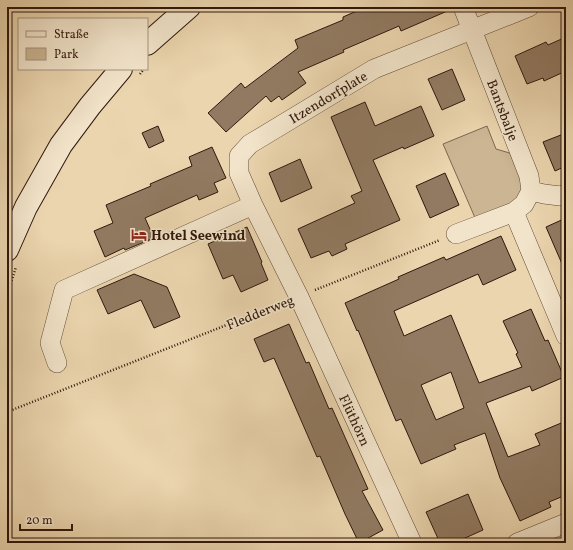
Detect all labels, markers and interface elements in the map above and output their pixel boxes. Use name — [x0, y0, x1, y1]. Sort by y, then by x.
legend — [18, 18, 148, 70]
text: Straße — [54, 27, 89, 43]
text: Park — [54, 47, 79, 63]
street label: Itzendorfplate — [286, 67, 372, 129]
street label: Bantsbalje — [481, 77, 522, 144]
hotel icon: Hotel Seewind — [130, 226, 148, 244]
place label: Hotel Seewind — [151, 227, 246, 246]
street label: Fledderweg — [224, 291, 297, 336]
street label: Flüthörn — [333, 392, 374, 450]
scale bar — [20, 506, 72, 532]
text: 20 m — [26, 513, 53, 529]

